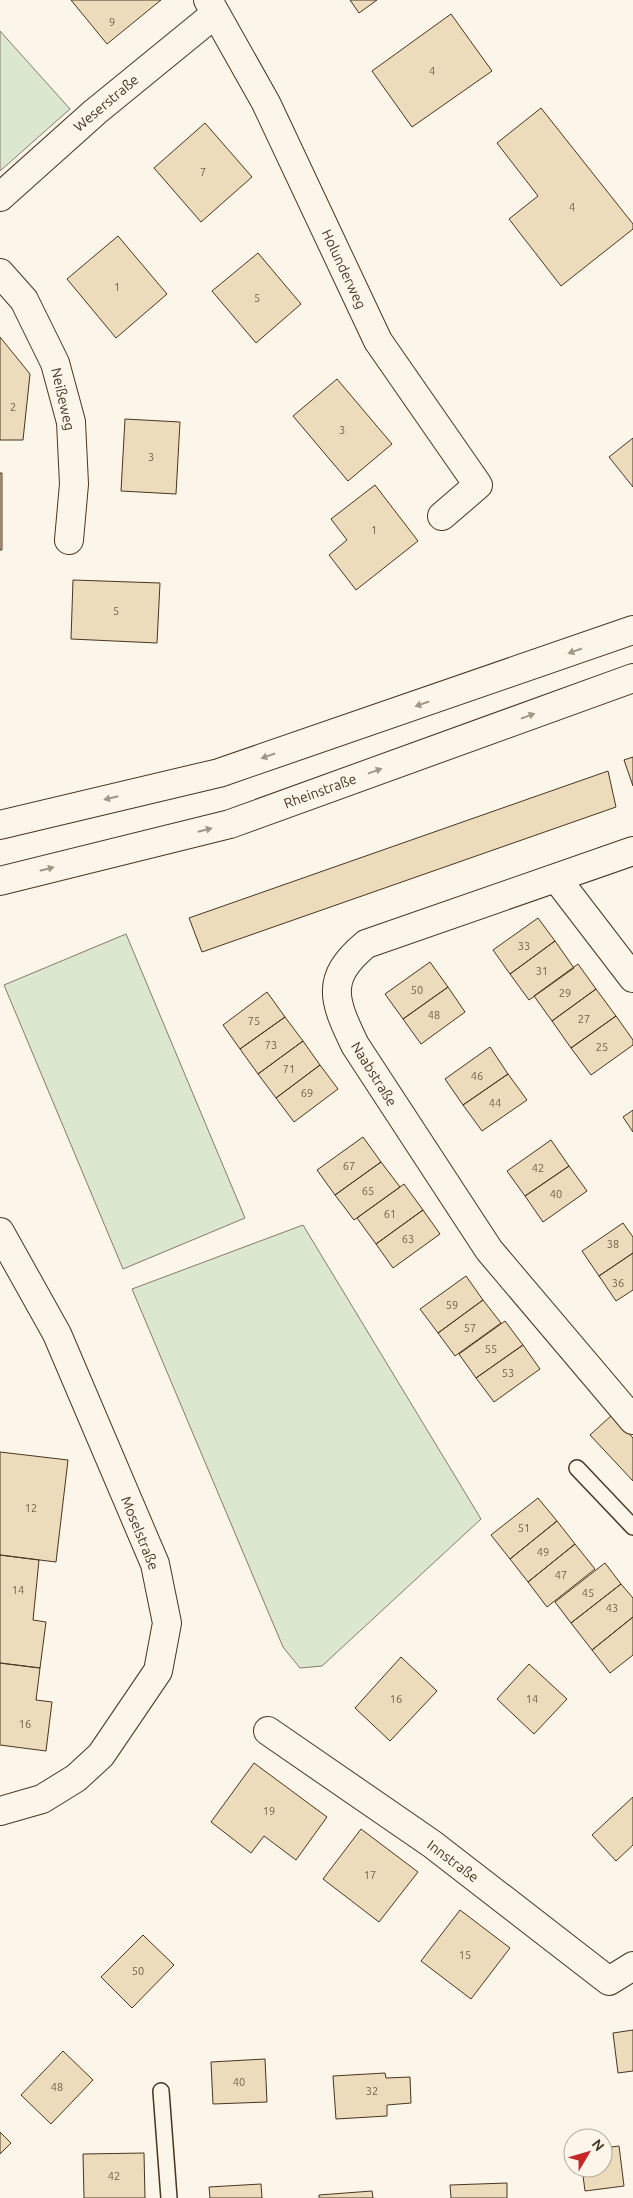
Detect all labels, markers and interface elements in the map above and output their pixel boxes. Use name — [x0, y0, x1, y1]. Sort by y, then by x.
house number: 9 — [109, 16, 115, 28]
house number: 4 — [429, 65, 435, 77]
street label: Weserstraße — [70, 71, 142, 135]
house number: 7 — [200, 166, 206, 178]
house number: 4 — [569, 201, 575, 213]
street label: Holunderweg — [319, 227, 369, 311]
house number: 1 — [114, 281, 120, 293]
house number: 5 — [254, 292, 260, 304]
street label: Neißeweg — [48, 366, 78, 432]
house number: 2 — [10, 401, 16, 413]
house number: 3 — [339, 424, 345, 436]
house number: 3 — [148, 451, 154, 463]
house number: 1 — [371, 524, 377, 536]
house number: 5 — [113, 605, 119, 617]
one-way arrow — [568, 648, 583, 655]
one-way arrow — [414, 700, 429, 708]
one-way arrow — [521, 712, 536, 720]
one-way arrow — [260, 752, 275, 760]
one-way arrow — [368, 767, 383, 775]
street label: Rheinstraße — [282, 770, 358, 812]
one-way arrow — [104, 795, 119, 803]
one-way arrow — [197, 826, 212, 834]
one-way arrow — [40, 865, 55, 873]
house number: 33 — [518, 940, 530, 952]
house number: 31 — [536, 965, 548, 977]
house number: 50 — [411, 984, 423, 996]
house number: 29 — [559, 987, 571, 999]
house number: 48 — [428, 1009, 440, 1021]
house number: 27 — [578, 1013, 590, 1025]
house number: 75 — [248, 1015, 260, 1027]
house number: 73 — [265, 1039, 277, 1051]
street label: Naabstraße — [348, 1039, 400, 1109]
house number: 25 — [596, 1041, 608, 1053]
house number: 71 — [283, 1063, 295, 1075]
house number: 46 — [471, 1070, 483, 1082]
house number: 69 — [301, 1087, 313, 1099]
house number: 44 — [489, 1097, 501, 1109]
house number: 67 — [343, 1160, 355, 1172]
house number: 42 — [532, 1162, 544, 1174]
house number: 65 — [362, 1185, 374, 1197]
house number: 40 — [550, 1188, 562, 1200]
house number: 61 — [384, 1208, 396, 1220]
house number: 63 — [402, 1233, 414, 1245]
house number: 38 — [607, 1238, 619, 1250]
house number: 36 — [612, 1277, 624, 1289]
house number: 59 — [446, 1299, 458, 1311]
house number: 57 — [464, 1322, 476, 1334]
house number: 55 — [485, 1343, 497, 1355]
house number: 53 — [502, 1367, 514, 1379]
street label: Moselstraße — [118, 1494, 162, 1572]
house number: 12 — [25, 1502, 37, 1514]
house number: 51 — [518, 1522, 530, 1534]
house number: 49 — [537, 1546, 549, 1558]
house number: 47 — [555, 1569, 567, 1581]
house number: 14 — [12, 1584, 24, 1596]
house number: 45 — [582, 1587, 594, 1599]
house number: 43 — [606, 1602, 618, 1614]
house number: 16 — [390, 1693, 402, 1705]
house number: 14 — [526, 1693, 538, 1705]
house number: 16 — [19, 1718, 31, 1730]
house number: 19 — [263, 1805, 275, 1817]
street label: Innstraße — [424, 1837, 482, 1885]
house number: 17 — [364, 1869, 376, 1881]
house number: 15 — [459, 1949, 471, 1961]
house number: 50 — [132, 1965, 144, 1977]
house number: 40 — [233, 2076, 245, 2088]
house number: 48 — [51, 2081, 63, 2093]
house number: 32 — [366, 2085, 378, 2097]
north arrow — [563, 2128, 613, 2178]
text: N — [589, 2136, 608, 2154]
house number: 42 — [108, 2170, 120, 2182]

